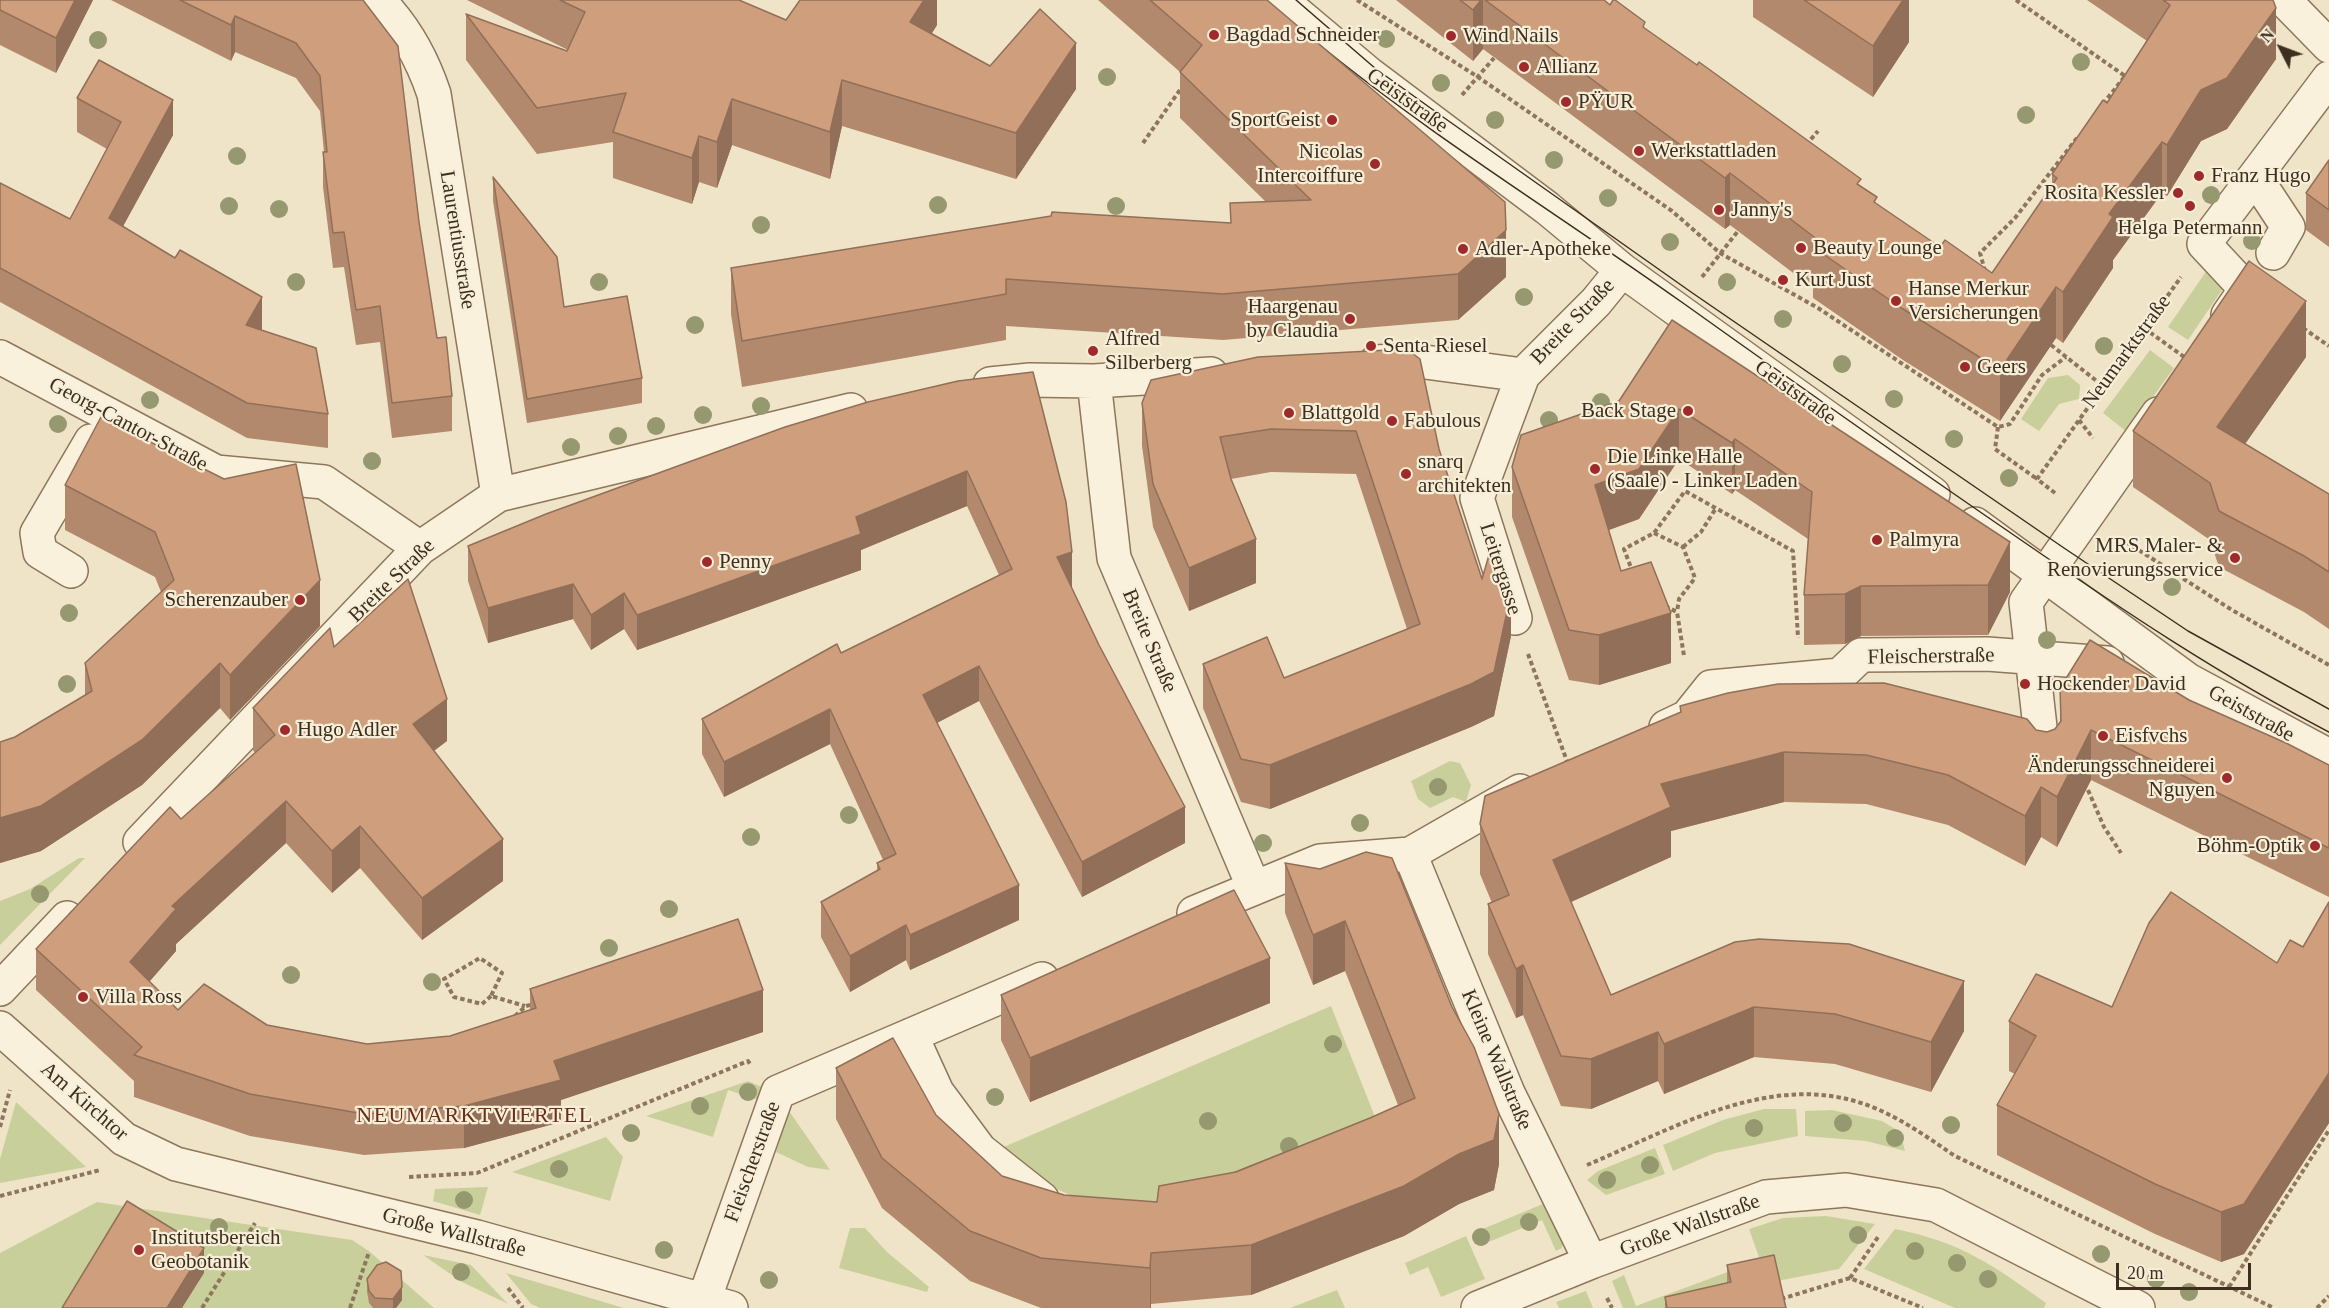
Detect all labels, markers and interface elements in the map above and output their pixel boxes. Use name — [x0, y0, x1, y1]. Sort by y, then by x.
north arrow — [2251, 18, 2311, 78]
place label: Bagdad Schneider — [1226, 22, 1379, 48]
place label: Wind Nails — [1463, 23, 1558, 49]
text: N — [2257, 26, 2277, 46]
marker: Bagdad Schneider — [1207, 28, 1221, 42]
marker: Wind Nails — [1444, 29, 1458, 43]
place label: Allianz — [1536, 54, 1598, 80]
marker: Allianz — [1517, 60, 1531, 74]
street label: Geiststraße — [1361, 63, 1453, 139]
place label: PŸUR — [1578, 89, 1634, 115]
marker: PŸUR — [1559, 95, 1573, 109]
place label: SportGeist — [1230, 107, 1320, 133]
marker: SportGeist — [1325, 113, 1339, 127]
place label: Werkstattladen — [1651, 138, 1776, 164]
place label: Nicolas Intercoiffure — [1257, 139, 1363, 189]
marker: Werkstattladen — [1632, 144, 1646, 158]
marker: Nicolas Intercoiffure — [1368, 157, 1382, 171]
place label: Franz Hugo — [2211, 163, 2311, 189]
street label: Laurentiusstraße — [434, 169, 480, 311]
marker: Franz Hugo — [2192, 169, 2206, 183]
place label: Rosita Kessler — [2044, 180, 2166, 206]
marker: Rosita Kessler — [2171, 186, 2185, 200]
place label: Janny's — [1731, 197, 1792, 223]
marker: Helga Petermann — [2183, 199, 2197, 213]
marker: Janny's — [1712, 203, 1726, 217]
place label: Helga Petermann — [2117, 215, 2263, 241]
place label: Beauty Lounge — [1813, 235, 1942, 261]
place label: Adler-Apotheke — [1475, 236, 1611, 262]
marker: Beauty Lounge — [1794, 241, 1808, 255]
marker: Adler-Apotheke — [1456, 242, 1470, 256]
place label: Kurt Just — [1795, 267, 1871, 293]
marker: Kurt Just — [1776, 273, 1790, 287]
street label: Breite Straße — [1526, 274, 1620, 370]
place label: Hanse Merkur Versicherungen — [1908, 276, 2039, 326]
street label: Neumarktstraße — [2077, 290, 2177, 414]
place label: Haargenau by Claudia — [1246, 294, 1338, 344]
marker: Hanse Merkur Versicherungen — [1889, 294, 1903, 308]
marker: Haargenau by Claudia — [1343, 312, 1357, 326]
place label: Alfred Silberberg — [1105, 326, 1192, 376]
place label: Senta Riesel — [1383, 333, 1487, 359]
marker: Senta Riesel — [1364, 339, 1378, 353]
marker: Alfred Silberberg — [1086, 344, 1100, 358]
place label: Geers — [1977, 354, 2026, 380]
street label: Geiststraße — [1749, 355, 1841, 431]
marker: Geers — [1958, 360, 1972, 374]
street label: Georg-Cantor-Straße — [44, 372, 212, 478]
place label: Back Stage — [1581, 398, 1676, 424]
place label: Blattgold — [1301, 400, 1379, 426]
marker: Back Stage — [1681, 404, 1695, 418]
marker: Blattgold — [1282, 406, 1296, 420]
place label: Fabulous — [1404, 408, 1481, 434]
marker: Fabulous — [1385, 414, 1399, 428]
place label: Die Linke Halle (Saale) - Linker Laden — [1607, 444, 1798, 494]
place label: snarq architekten — [1418, 449, 1511, 499]
marker: Die Linke Halle (Saale) - Linker Laden — [1588, 462, 1602, 476]
marker: snarq architekten — [1399, 467, 1413, 481]
street label: Leitergasse — [1473, 520, 1527, 618]
place label: Palmyra — [1889, 527, 1959, 553]
marker: Palmyra — [1870, 533, 1884, 547]
place label: MRS Maler- & Renovierungsservice — [2047, 533, 2223, 583]
street label: Breite Straße — [344, 534, 440, 628]
place label: Penny — [719, 549, 771, 575]
marker: MRS Maler- & Renovierungsservice — [2228, 551, 2242, 565]
marker: Penny — [700, 555, 714, 569]
street label: Breite Straße — [1116, 585, 1182, 697]
place label: Scherenzauber — [164, 587, 288, 613]
marker: Scherenzauber — [293, 593, 307, 607]
street label: Fleischerstraße — [1867, 643, 1995, 671]
place label: Hockender David — [2037, 671, 2186, 697]
marker: Hockender David — [2018, 677, 2032, 691]
street label: Geiststraße — [2204, 680, 2298, 748]
place label: Hugo Adler — [297, 717, 397, 743]
marker: Hugo Adler — [278, 723, 292, 737]
place label: Eisfvchs — [2115, 723, 2187, 749]
marker: Eisfvchs — [2096, 729, 2110, 743]
place label: Änderungsschneiderei Nguyen — [2027, 753, 2215, 803]
marker: Änderungsschneiderei Nguyen — [2220, 771, 2234, 785]
place label: Böhm-Optik — [2197, 833, 2303, 859]
marker: Böhm-Optik — [2308, 839, 2322, 853]
place label: Villa Ross — [95, 984, 182, 1010]
street label: Kleine Wallstraße — [1455, 986, 1537, 1134]
marker: Villa Ross — [76, 990, 90, 1004]
street label: Am Kirchtor — [35, 1057, 133, 1147]
street label: Fleischerstraße — [719, 1098, 787, 1226]
district label: NEUMARKTVIERTEL — [356, 1103, 594, 1129]
street label: Große Wallstraße — [1617, 1189, 1763, 1263]
street label: Große Wallstraße — [380, 1203, 528, 1263]
place label: Institutsbereich Geobotanik — [151, 1225, 280, 1275]
marker: Institutsbereich Geobotanik — [132, 1243, 146, 1257]
scale bar — [2119, 1251, 2254, 1289]
text: 20 m — [2127, 1263, 2164, 1283]

